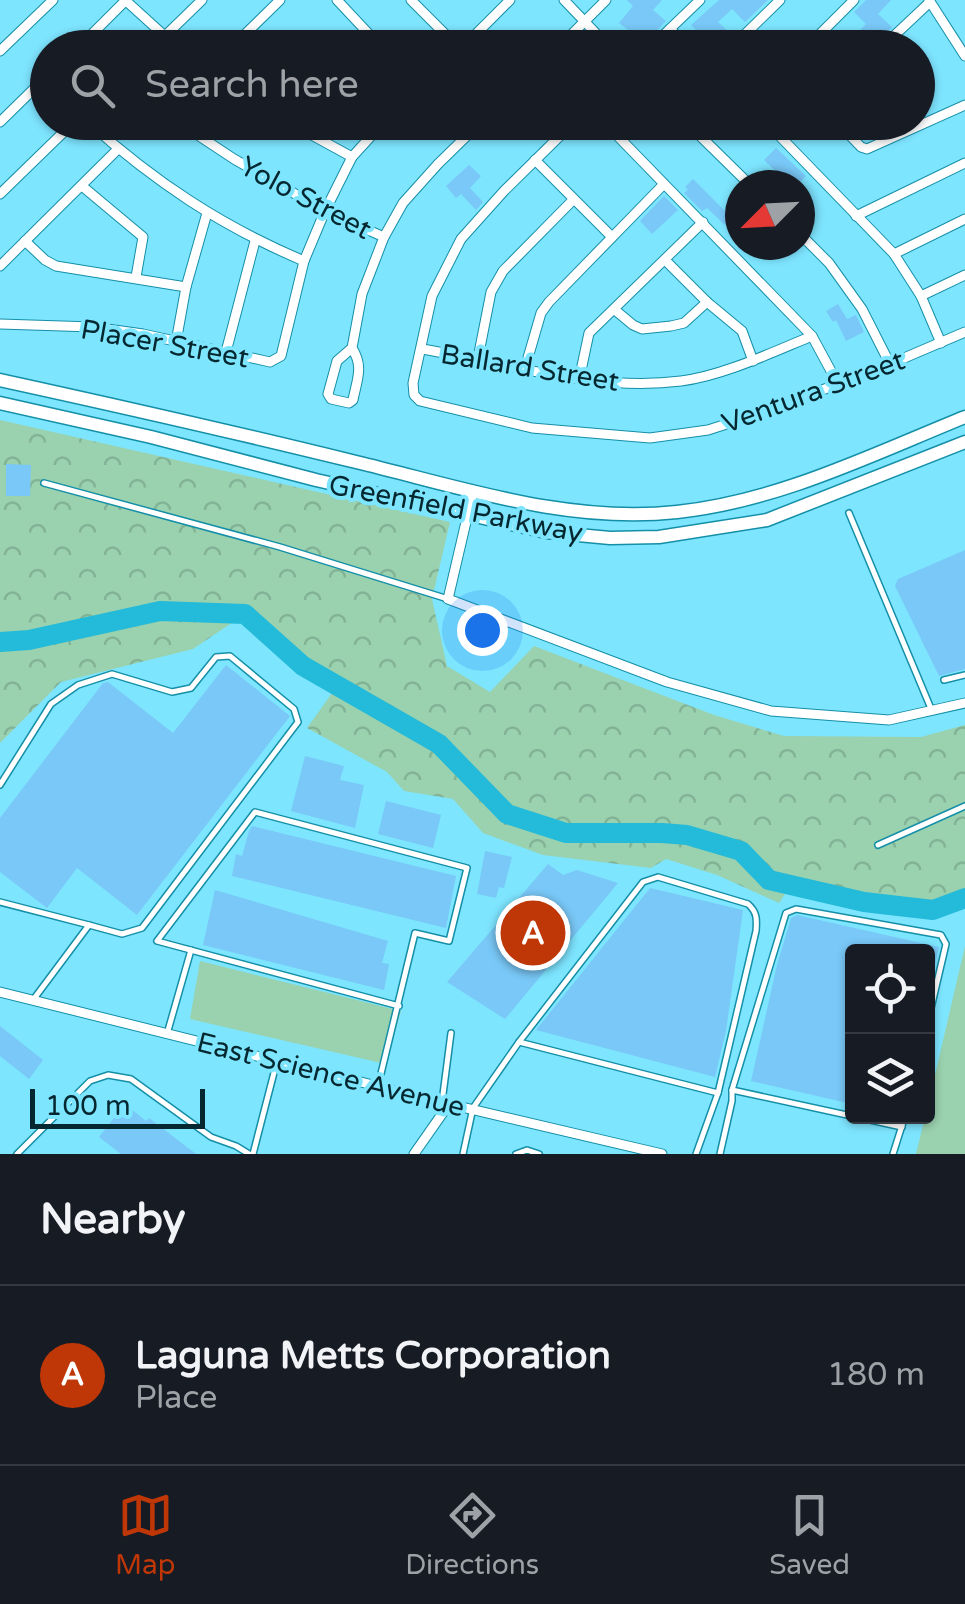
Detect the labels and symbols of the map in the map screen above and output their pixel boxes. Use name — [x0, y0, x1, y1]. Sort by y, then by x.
street label: Yolo Street — [234, 149, 377, 247]
north arrow — [725, 170, 815, 260]
street label: Placer Street — [78, 312, 252, 376]
street label: Ballard Street — [438, 337, 622, 399]
street label: Ventura Street — [717, 343, 910, 441]
street label: Greenfield Parkway — [326, 468, 586, 550]
your location — [457, 605, 508, 656]
pin: A — [500, 896, 566, 970]
street label: East Science Avenue — [193, 1025, 468, 1125]
scale bar — [30, 1084, 205, 1128]

